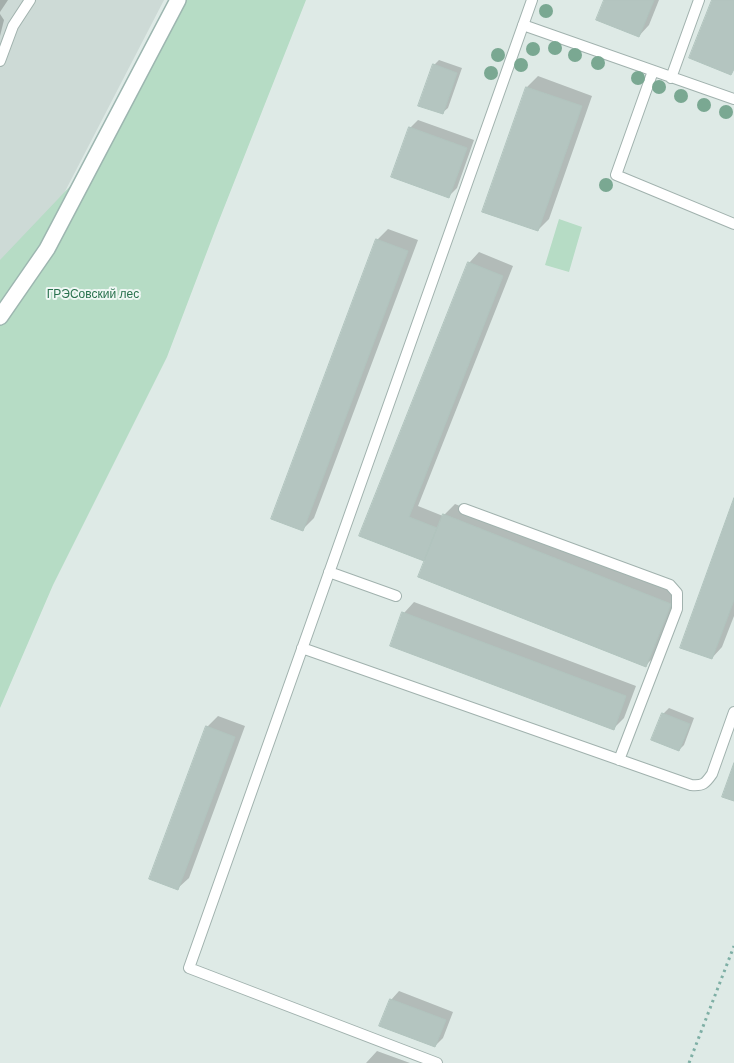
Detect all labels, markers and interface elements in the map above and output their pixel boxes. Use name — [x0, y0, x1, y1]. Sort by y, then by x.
park label: ГРЭСовский лес — [47, 288, 139, 302]

